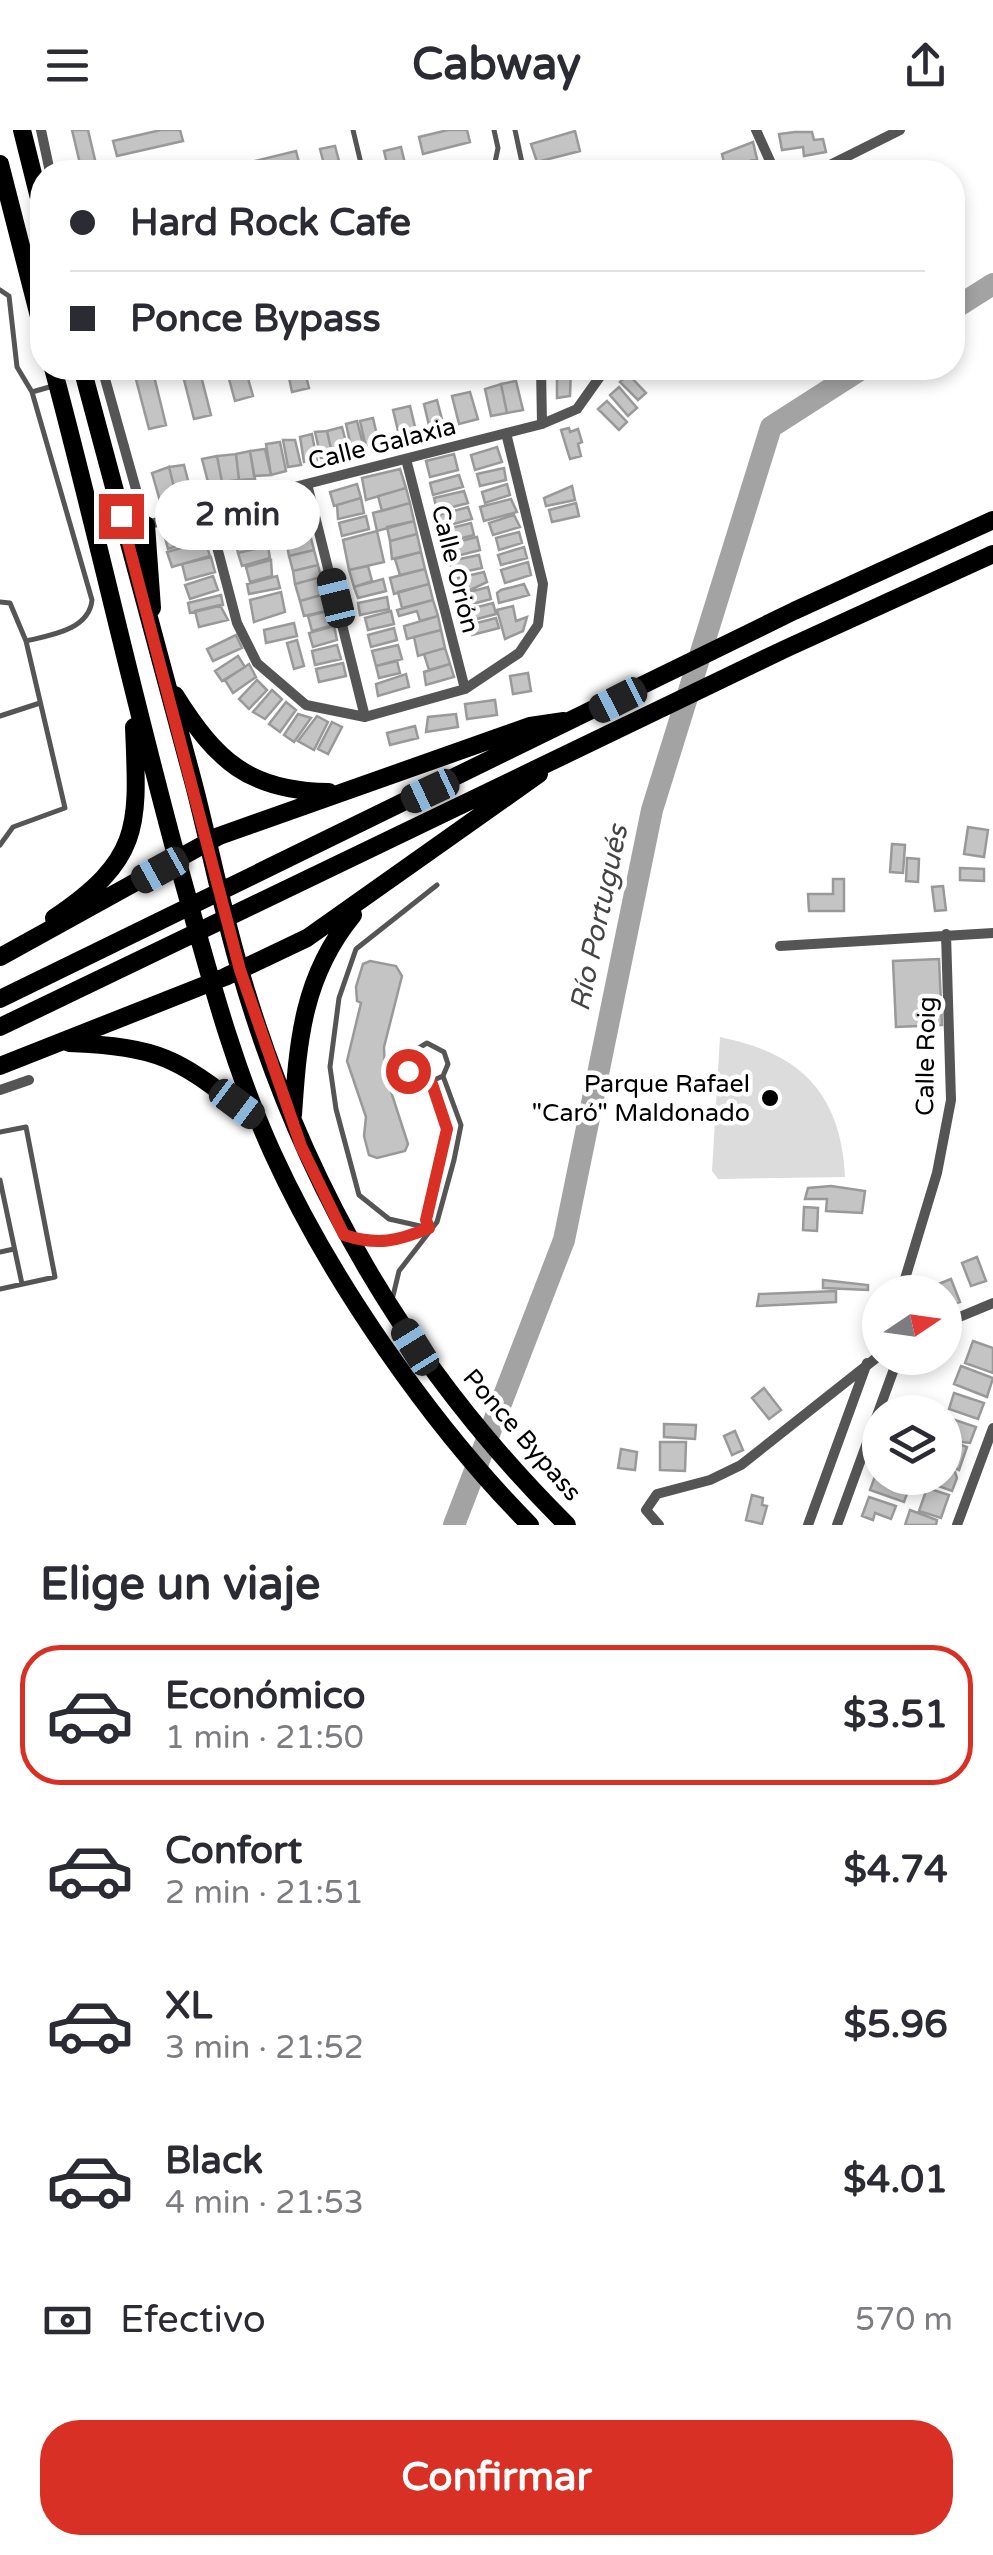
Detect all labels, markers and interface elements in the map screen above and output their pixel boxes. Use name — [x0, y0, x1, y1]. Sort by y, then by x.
icon: menu — [40, 38, 95, 93]
text: Cabway — [412, 38, 581, 92]
icon: share — [898, 38, 953, 93]
text: Hard Rock Cafe — [130, 200, 411, 246]
text: Ponce Bypass — [130, 296, 381, 342]
street label: Calle Galaxia — [305, 411, 459, 477]
callout: 2 min — [156, 481, 321, 551]
route end — [99, 494, 144, 539]
text: 2 min — [195, 496, 280, 534]
street label: Calle Orión — [425, 502, 485, 636]
car — [314, 565, 358, 631]
car — [584, 673, 652, 727]
car — [396, 765, 464, 817]
water label: Río Portugués — [563, 820, 636, 1014]
car — [126, 842, 194, 898]
street label: Calle Roig — [910, 996, 942, 1116]
route start — [386, 1049, 431, 1094]
place label: Parque Rafael "Caró" Maldonado — [532, 1069, 750, 1128]
car — [204, 1074, 270, 1134]
marker: Parque Rafael "Caró" Maldonado — [759, 1087, 781, 1109]
north arrow — [862, 1275, 962, 1375]
map controls — [862, 1275, 962, 1495]
car — [386, 1314, 444, 1380]
street label: Ponce Bypass — [457, 1363, 587, 1507]
button: layers — [862, 1395, 962, 1495]
text: Elige un viaje — [40, 1558, 320, 1612]
icon: car — [45, 1670, 135, 1760]
text: Económico — [165, 1673, 366, 1719]
text: $3.51 — [843, 1692, 948, 1738]
text: 1 min · 21:50 — [165, 1719, 364, 1757]
icon: car — [45, 1825, 135, 1915]
text: Confort — [165, 1828, 302, 1874]
text: $4.74 — [843, 1847, 948, 1893]
text: 2 min · 21:51 — [165, 1874, 364, 1912]
icon: car — [45, 1980, 135, 2070]
text: XL — [165, 1983, 212, 2029]
text: $5.96 — [843, 2002, 948, 2048]
text: 3 min · 21:52 — [165, 2029, 364, 2067]
icon: car — [45, 2135, 135, 2225]
text: Black — [165, 2138, 263, 2184]
text: $4.01 — [843, 2157, 948, 2203]
text: 4 min · 21:53 — [165, 2184, 364, 2222]
icon: cash — [40, 2293, 95, 2348]
text: Efectivo — [120, 2297, 266, 2343]
text: 570 m — [855, 2301, 953, 2339]
button: Confirmar — [40, 2420, 953, 2535]

